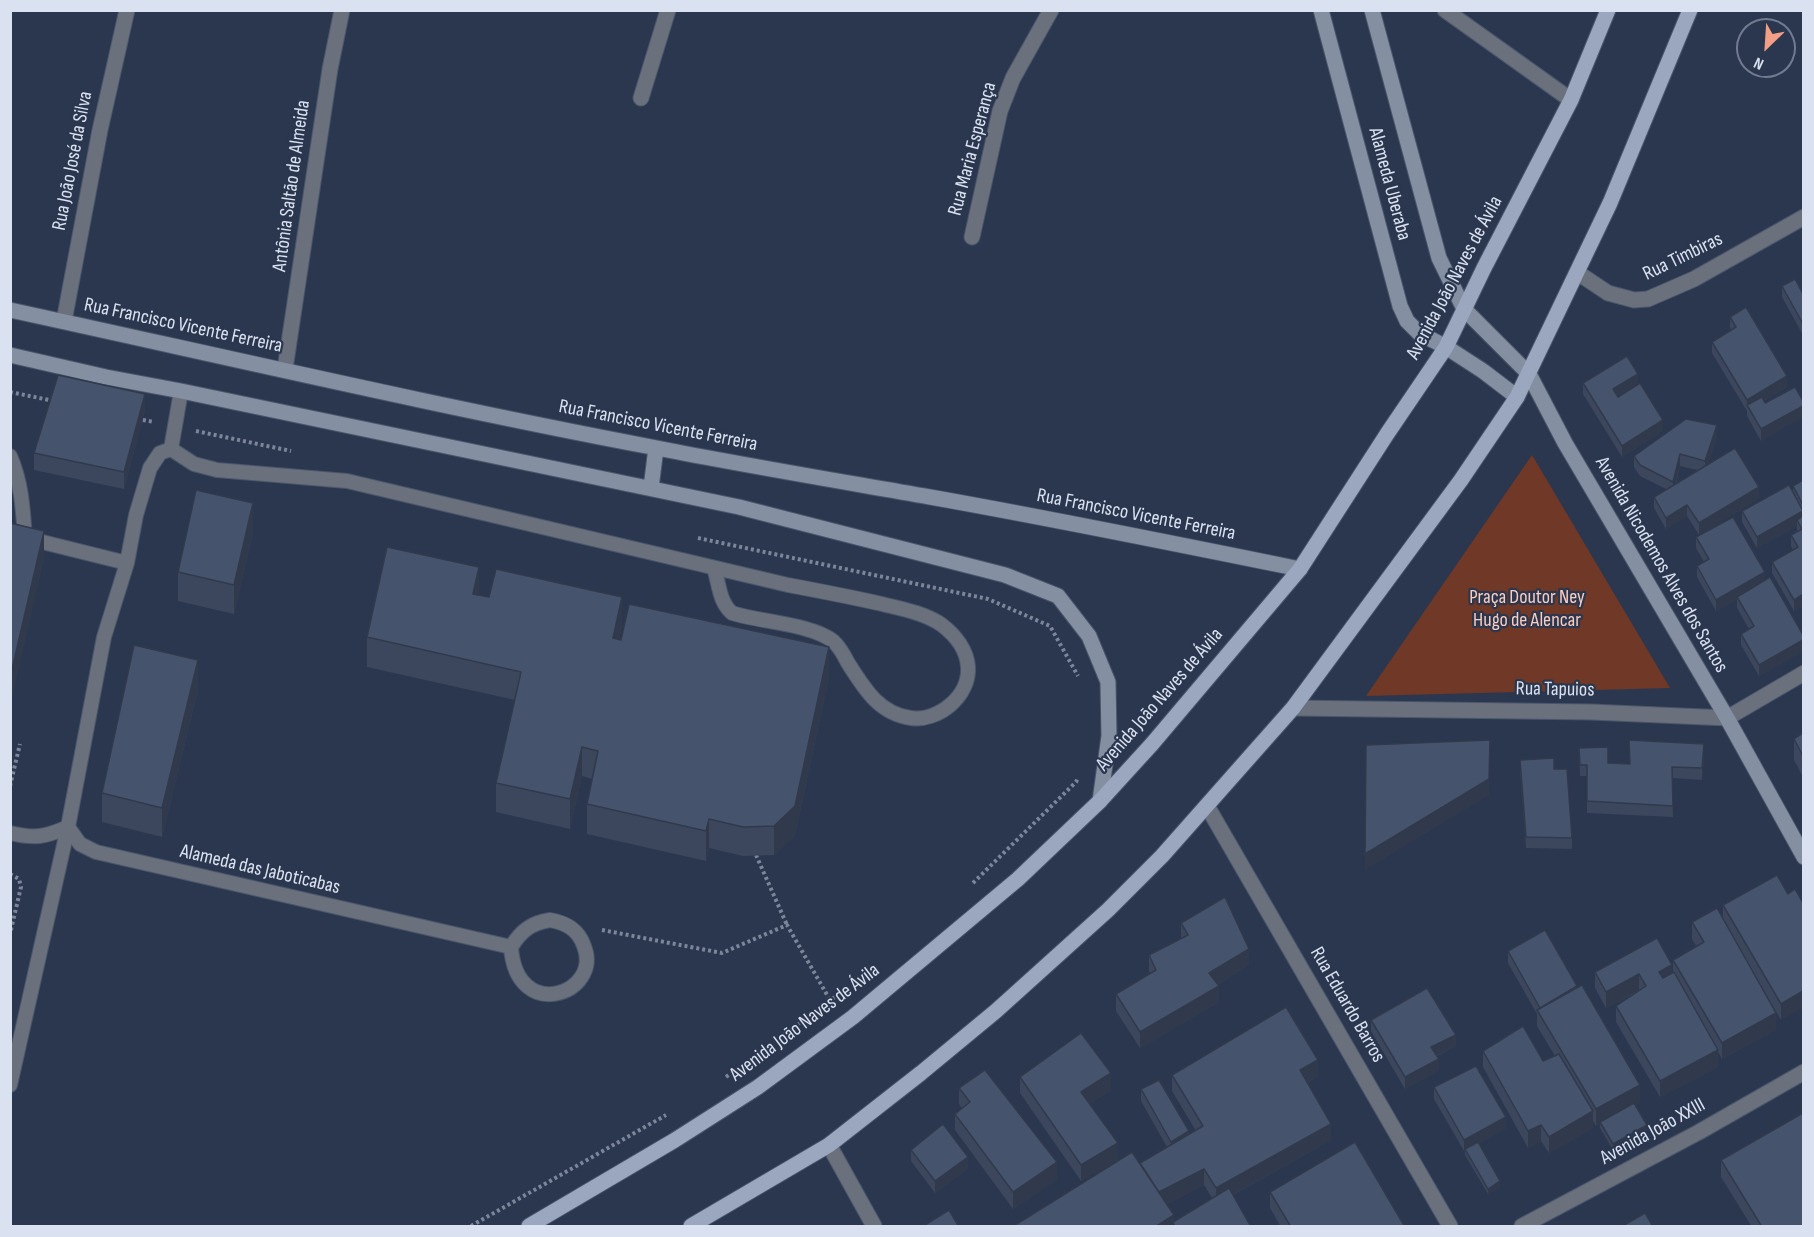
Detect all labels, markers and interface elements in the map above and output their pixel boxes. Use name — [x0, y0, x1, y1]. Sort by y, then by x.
north arrow — [1736, 18, 1796, 78]
text: N — [1751, 53, 1767, 73]
street label: Rua Maria Esperança — [944, 80, 1002, 218]
street label: Rua João José da Silva — [48, 89, 98, 233]
street label: Antônia Saltão de Almeida — [268, 99, 316, 273]
street label: Alameda Uberaba — [1362, 125, 1416, 243]
street label: Avenida João Naves de Ávila — [1402, 192, 1508, 364]
street label: Rua Timbiras — [1639, 227, 1727, 287]
street label: Rua Francisco Vicente Ferreira — [82, 293, 284, 359]
street label: Rua Francisco Vicente Ferreira — [557, 395, 759, 457]
street label: Avenida Nicodemos Alves dos Santos — [1589, 453, 1733, 677]
street label: Rua Francisco Vicente Ferreira — [1035, 484, 1237, 546]
park label: Praça Doutor Ney Hugo de Alencar — [1469, 586, 1585, 633]
street label: Avenida João Naves de Ávila — [1091, 624, 1229, 776]
street label: Rua Tapuios — [1515, 677, 1595, 703]
street label: Alameda das Jaboticabas — [178, 840, 342, 900]
street label: Rua Eduardo Barros — [1304, 943, 1390, 1067]
street label: Avenida João Naves de Ávila — [725, 959, 885, 1087]
street label: Avenida João XXIII — [1596, 1093, 1710, 1171]

